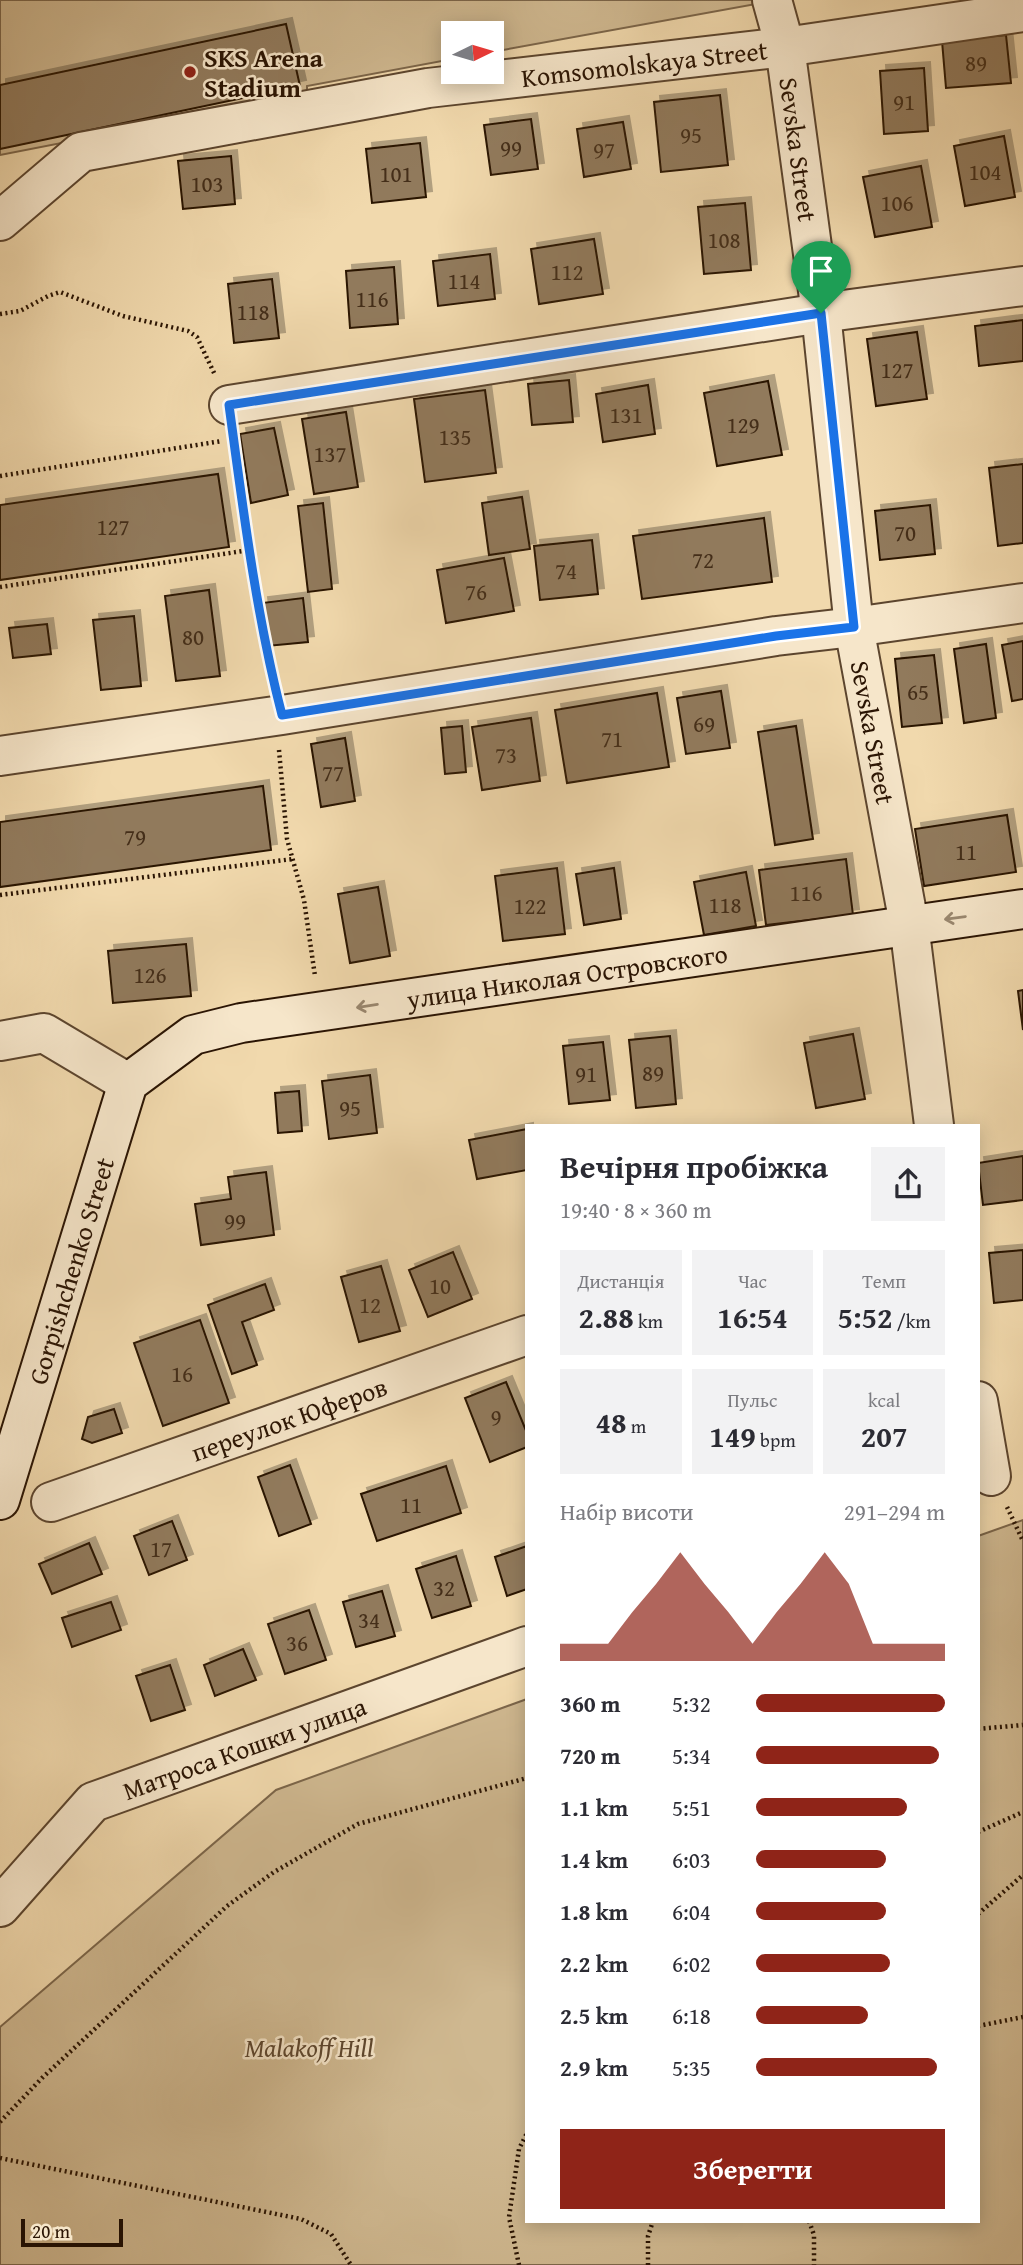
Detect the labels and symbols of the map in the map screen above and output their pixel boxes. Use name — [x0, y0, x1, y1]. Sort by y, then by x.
north arrow — [441, 21, 504, 84]
street label: Komsomolskaya Street — [519, 30, 770, 97]
place label: SKS Arena Stadium — [204, 38, 324, 107]
house number: 89 — [965, 46, 987, 79]
marker: SKS Arena Stadium — [182, 64, 198, 80]
street label: Sevska Street — [770, 75, 828, 224]
house number: 91 — [893, 85, 915, 118]
house number: 95 — [680, 118, 702, 151]
house number: 99 — [500, 131, 522, 164]
house number: 97 — [593, 133, 615, 166]
house number: 104 — [968, 155, 1002, 188]
house number: 101 — [379, 157, 413, 190]
house number: 103 — [190, 167, 224, 200]
house number: 106 — [880, 186, 914, 219]
house number: 108 — [707, 223, 741, 256]
pin — [791, 241, 851, 313]
house number: 112 — [550, 255, 584, 288]
house number: 114 — [447, 264, 481, 297]
house number: 116 — [355, 282, 389, 315]
house number: 118 — [236, 295, 270, 328]
house number: 127 — [880, 353, 914, 386]
house number: 131 — [609, 398, 643, 431]
house number: 129 — [726, 408, 760, 441]
house number: 135 — [438, 420, 472, 453]
house number: 137 — [313, 437, 347, 470]
house number: 127 — [96, 510, 130, 543]
house number: 70 — [894, 516, 916, 549]
house number: 72 — [692, 543, 714, 576]
house number: 74 — [555, 554, 577, 587]
house number: 76 — [465, 575, 487, 608]
house number: 80 — [182, 620, 204, 653]
street label: Sevska Street — [841, 657, 906, 807]
house number: 65 — [907, 675, 929, 708]
house number: 69 — [693, 707, 715, 740]
house number: 71 — [601, 722, 623, 755]
house number: 73 — [495, 738, 517, 771]
house number: 77 — [322, 756, 344, 789]
house number: 79 — [124, 820, 146, 853]
house number: 11 — [955, 835, 977, 868]
house number: 116 — [789, 876, 823, 909]
house number: 118 — [708, 888, 742, 921]
house number: 122 — [513, 889, 547, 922]
one-way arrow — [945, 912, 967, 925]
street label: улица Николая Островского — [403, 933, 730, 1018]
house number: 126 — [133, 958, 167, 991]
one-way arrow — [356, 999, 379, 1012]
house number: 89 — [642, 1056, 664, 1089]
house number: 91 — [575, 1057, 597, 1090]
house number: 95 — [339, 1091, 361, 1124]
street label: Gorpishchenko Street — [17, 1152, 124, 1389]
house number: 99 — [224, 1204, 246, 1237]
house number: 10 — [429, 1269, 451, 1302]
house number: 12 — [359, 1288, 381, 1321]
house number: 16 — [171, 1357, 193, 1390]
street label: переулок Юферов — [186, 1366, 392, 1471]
house number: 9 — [490, 1400, 502, 1433]
house number: 11 — [400, 1488, 422, 1521]
house number: 17 — [150, 1532, 172, 1565]
house number: 32 — [433, 1571, 455, 1604]
house number: 34 — [358, 1603, 380, 1636]
house number: 36 — [286, 1626, 308, 1659]
street label: Матроса Кошки улица — [117, 1686, 372, 1809]
park label: Malakoff Hill — [245, 2028, 373, 2067]
scale bar — [21, 2216, 122, 2248]

